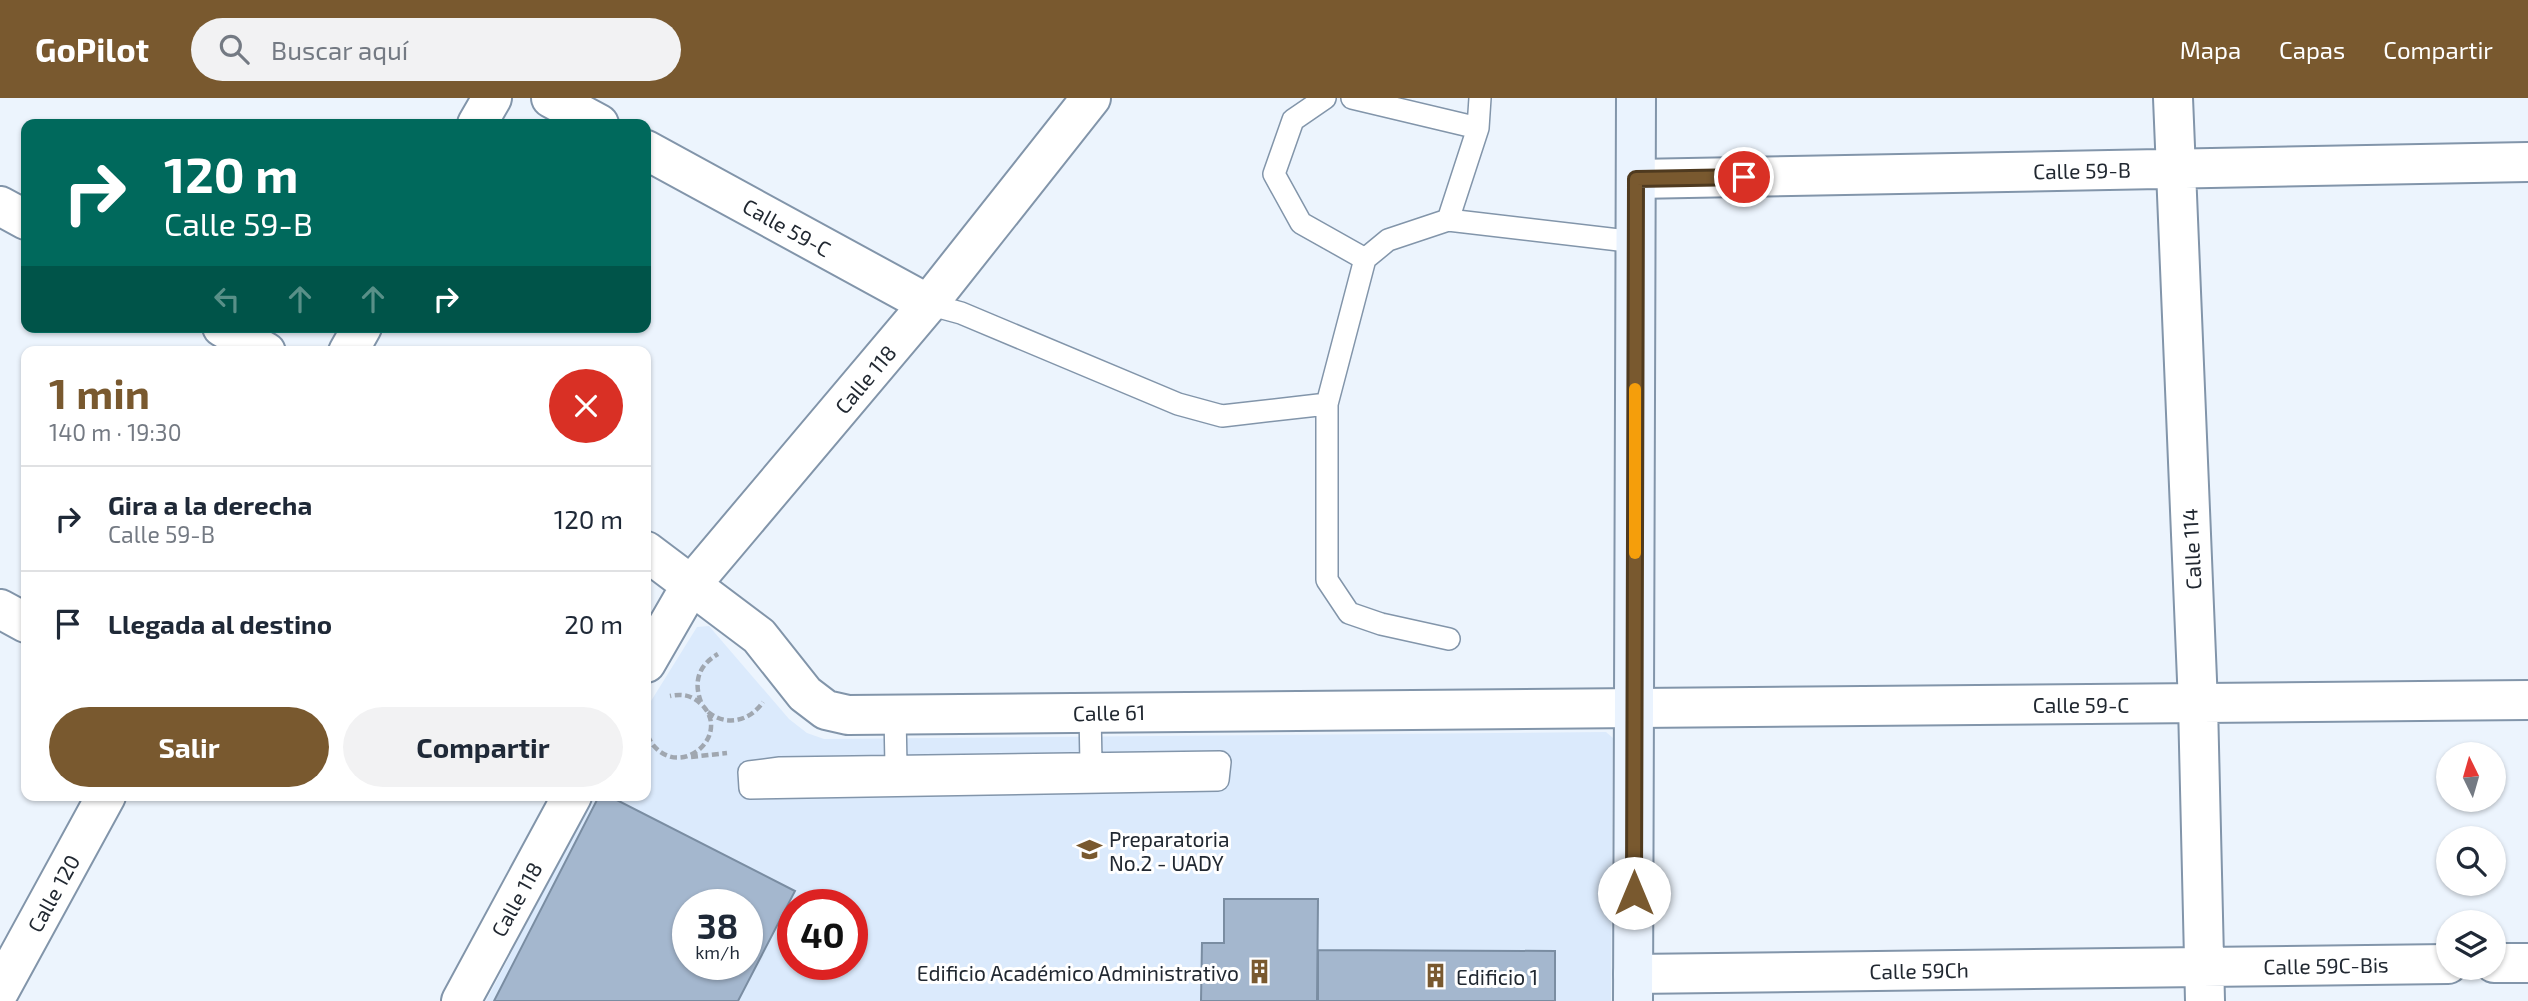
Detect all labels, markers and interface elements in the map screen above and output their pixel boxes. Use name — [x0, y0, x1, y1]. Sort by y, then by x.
search box — [191, 18, 681, 81]
text: GoPilot — [35, 29, 149, 69]
icon: search — [215, 30, 253, 68]
text: Buscar aquí — [271, 34, 408, 65]
text: Mapa — [2180, 35, 2241, 64]
text: Capas — [2279, 35, 2345, 64]
text: Compartir — [2383, 35, 2493, 64]
text: 120 m — [164, 144, 298, 203]
icon: right — [49, 147, 140, 238]
pin — [1714, 147, 1774, 207]
street label: Calle 59-B — [2033, 157, 2131, 183]
icon: arrive — [1725, 158, 1763, 196]
street label: Calle 59-C — [739, 193, 835, 261]
text: Calle 59-B — [164, 204, 313, 242]
icon: left — [208, 280, 246, 318]
icon: ahead — [281, 280, 319, 318]
icon: ahead — [354, 280, 392, 318]
icon: right — [427, 280, 465, 318]
street label: Calle 118 — [829, 340, 901, 418]
text: 1 min — [49, 367, 150, 417]
button: close — [549, 369, 623, 443]
text: 140 m · 19:30 — [49, 418, 182, 446]
text: Gira a la derecha — [108, 489, 312, 520]
icon: right — [49, 500, 87, 538]
text: 120 m — [554, 503, 623, 534]
street label: Calle 114 — [2176, 508, 2206, 590]
text: Calle 59-B — [108, 520, 215, 548]
icon: arrive — [49, 605, 87, 643]
text: Llegada al destino — [108, 608, 332, 639]
text: 20 m — [564, 608, 623, 639]
street label: Calle 59-C — [2033, 692, 2129, 717]
street label: Calle 61 — [1073, 699, 1145, 725]
button: Salir — [49, 707, 329, 787]
button: Compartir — [343, 707, 623, 787]
north arrow — [2436, 742, 2506, 812]
map controls — [2436, 742, 2506, 980]
place label: Preparatoria No.2 - UADY — [1109, 826, 1230, 875]
button: search — [2436, 826, 2506, 896]
school or university icon: Preparatoria No.2 - UADY — [1075, 836, 1103, 864]
street label: Calle 120 — [22, 850, 84, 936]
position arrow — [1597, 856, 1671, 930]
street label: Calle 118 — [485, 857, 547, 941]
speed limit sign: 40 — [777, 889, 868, 980]
text: 38 — [697, 904, 738, 946]
button: layers — [2436, 910, 2506, 980]
text: km/h — [695, 941, 740, 963]
street label: Calle 59C-Bis — [2263, 951, 2389, 979]
street label: Calle 59Ch — [1869, 957, 1969, 983]
building icon: Edificio Académico Administrativo — [1245, 958, 1273, 986]
place label: Edificio Académico Administrativo — [917, 960, 1239, 985]
building icon: Edificio 1 — [1422, 962, 1450, 990]
place label: Edificio 1 — [1456, 964, 1538, 989]

